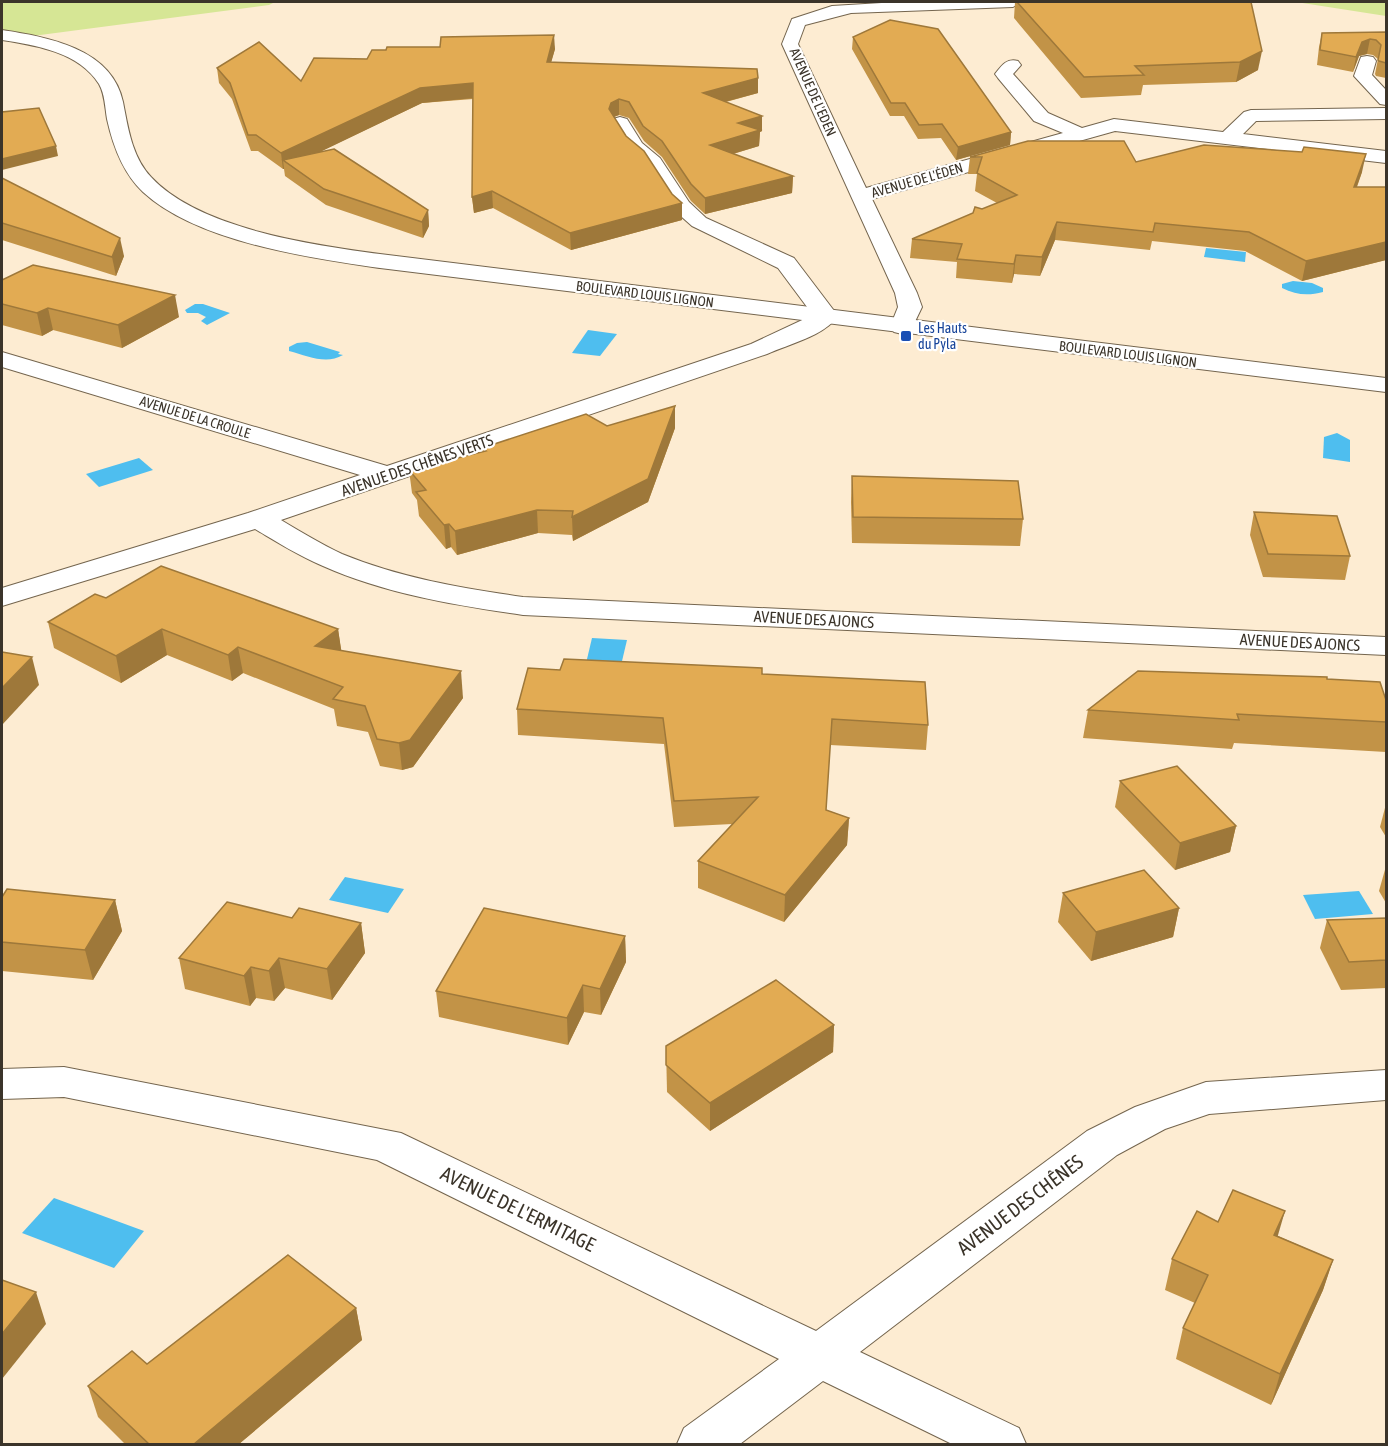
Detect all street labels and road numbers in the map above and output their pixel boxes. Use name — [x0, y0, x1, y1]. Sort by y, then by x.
street label: AVENUE DE L'EDEN — [786, 46, 840, 138]
street label: AVENUE DE L'ÉDEN — [869, 159, 965, 201]
street label: BOULEVARD LOUIS LIGNON — [575, 278, 715, 310]
street label: BOULEVARD LOUIS LIGNON — [1058, 338, 1198, 370]
street label: AVENUE DE LA CROULE — [138, 393, 252, 441]
street label: AVENUE DES CHÊNES VERTS — [339, 430, 496, 499]
street label: AVENUE DES AJONCS — [753, 607, 875, 631]
street label: AVENUE DES AJONCS — [1239, 630, 1361, 654]
street label: AVENUE DES CHÊNES — [952, 1150, 1087, 1259]
street label: AVENUE DE L'ERMITAGE — [437, 1161, 600, 1256]

